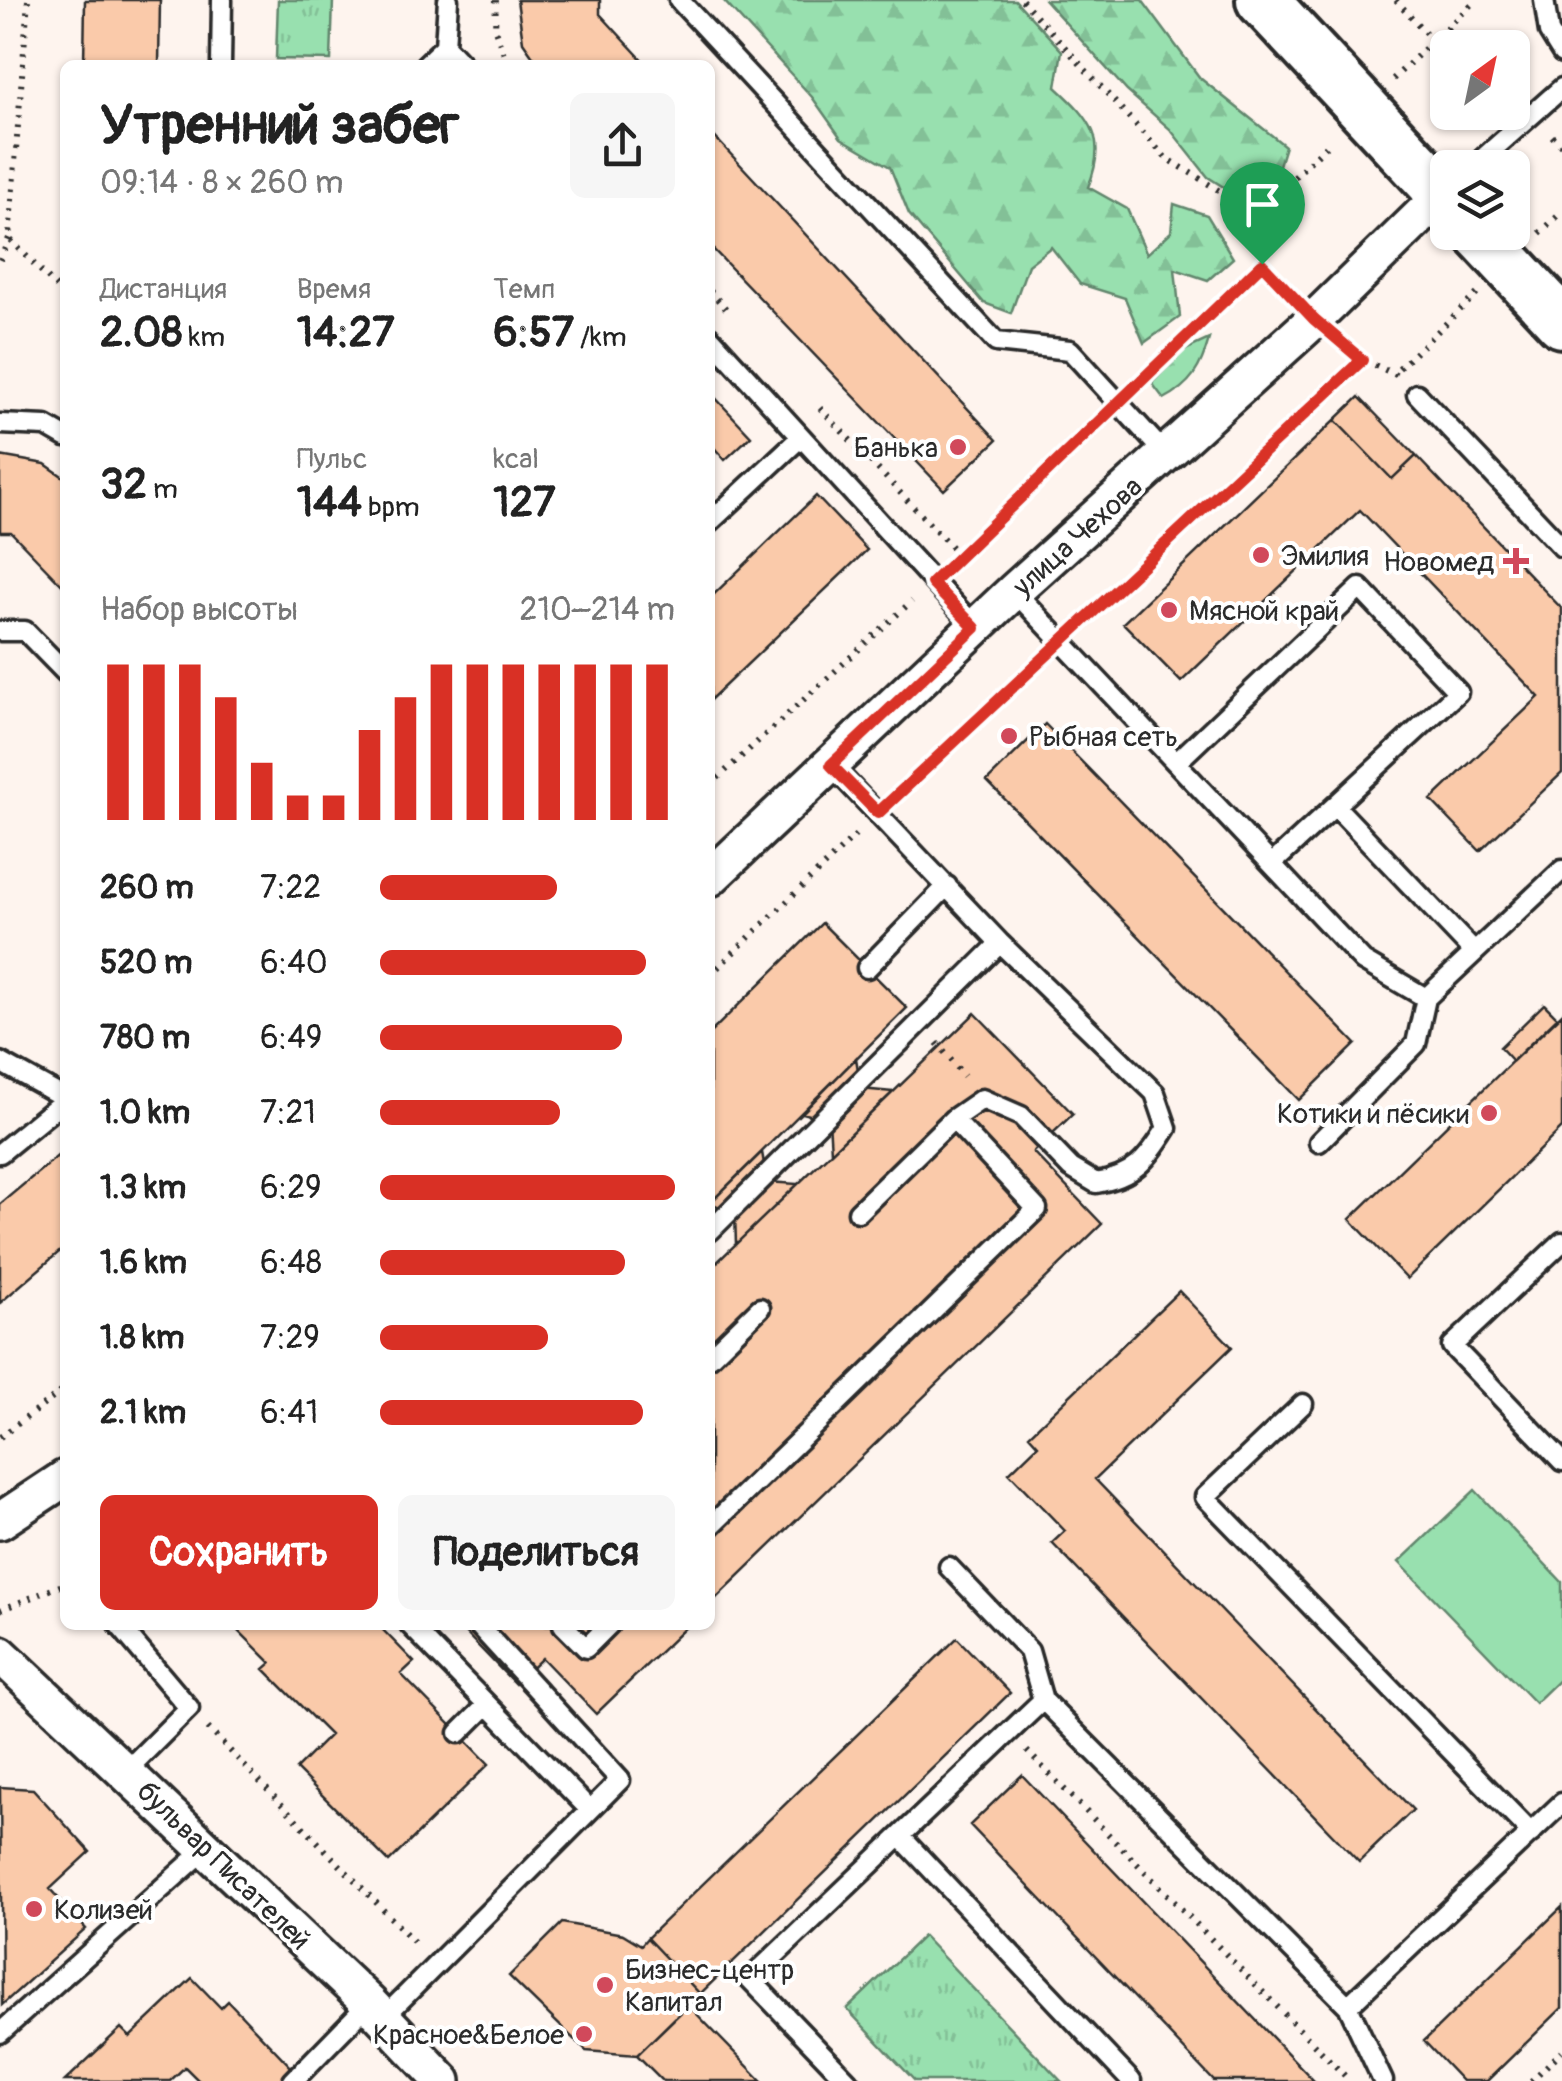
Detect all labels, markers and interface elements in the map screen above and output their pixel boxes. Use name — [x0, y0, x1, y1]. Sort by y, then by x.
north arrow — [1430, 30, 1530, 130]
map controls — [1430, 30, 1530, 250]
text: Утренний забег — [100, 91, 459, 160]
button: share — [570, 93, 675, 198]
button: layers — [1430, 150, 1530, 250]
pin — [1220, 162, 1305, 265]
text: 09:14 · 8 × 260 m — [100, 163, 344, 203]
icon: arrive — [1235, 177, 1290, 232]
text: Дистанция — [100, 272, 227, 307]
text: Время — [297, 272, 371, 307]
text: Темп — [493, 272, 555, 307]
text: 2.08 — [100, 307, 183, 359]
text: 14:27 — [297, 307, 394, 359]
text: 6:57 — [493, 307, 574, 359]
text: km — [183, 320, 225, 355]
text: /km — [574, 320, 627, 355]
place label: Банька — [854, 431, 938, 466]
marker: Банька — [947, 436, 969, 458]
text: Пульс — [297, 442, 367, 477]
text: kcal — [493, 442, 539, 477]
text: 32 — [100, 459, 147, 511]
street label: улица Чехова — [1005, 470, 1150, 605]
text: m — [147, 472, 178, 507]
text: 144 — [297, 477, 362, 529]
text: 127 — [493, 477, 555, 529]
text: bpm — [362, 490, 420, 525]
place label: Эмилия — [1281, 539, 1369, 574]
marker: Эмилия — [1250, 544, 1272, 566]
place label: Новомед — [1383, 545, 1494, 580]
marker: Новомед — [1503, 548, 1529, 574]
text: Набор высоты — [100, 590, 298, 630]
text: 210–214 m — [520, 590, 675, 630]
place label: Мясной край — [1189, 594, 1339, 629]
marker: Мясной край — [1158, 599, 1180, 621]
place label: Рыбная сеть — [1029, 720, 1178, 755]
marker: Рыбная сеть — [998, 725, 1020, 747]
text: 260 m — [100, 868, 194, 908]
text: 7:22 — [260, 868, 321, 908]
text: 520 m — [100, 943, 192, 983]
text: 6:40 — [260, 943, 328, 983]
text: 780 m — [100, 1018, 190, 1058]
text: 6:49 — [260, 1018, 322, 1058]
text: 1.0 km — [100, 1093, 190, 1133]
text: 7:21 — [260, 1093, 316, 1133]
place label: Котики и пёсики — [1277, 1097, 1469, 1132]
marker: Котики и пёсики — [1478, 1102, 1500, 1124]
text: 1.3 km — [100, 1168, 186, 1208]
text: 6:29 — [260, 1168, 322, 1208]
text: 1.6 km — [100, 1243, 187, 1283]
text: 6:48 — [260, 1243, 322, 1283]
text: 1.8 km — [100, 1318, 184, 1358]
text: 7:29 — [260, 1318, 320, 1358]
text: 2.1 km — [100, 1393, 186, 1433]
text: 6:41 — [260, 1393, 318, 1433]
button: Сохранить — [100, 1495, 378, 1610]
button: Поделиться — [398, 1495, 675, 1610]
street label: бульвар Писателей — [129, 1774, 317, 1958]
place label: Колизей — [54, 1893, 153, 1928]
marker: Колизей — [23, 1898, 45, 1920]
place label: Бизнес-центр Капитал — [625, 1953, 794, 2020]
marker: Бизнес-центр Капитал — [594, 1974, 616, 1996]
place label: Красное&Белое — [373, 2018, 564, 2053]
marker: Красное&Белое — [573, 2023, 595, 2045]

